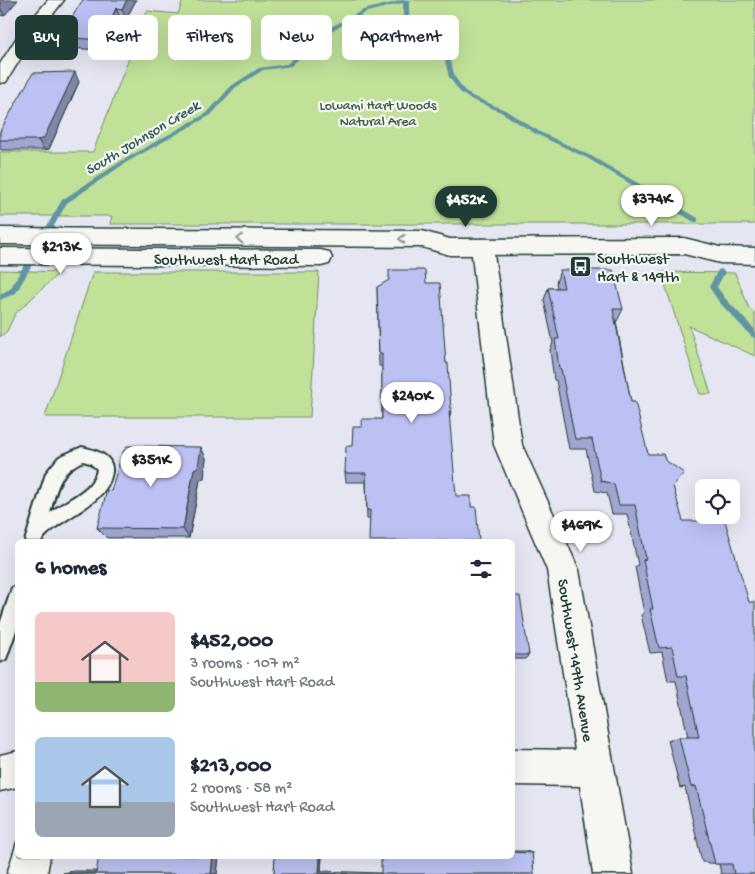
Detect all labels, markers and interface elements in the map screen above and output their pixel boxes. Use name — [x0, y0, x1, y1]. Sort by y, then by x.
chip: Buy — [15, 15, 78, 60]
chip: Rent — [88, 15, 158, 60]
chip: Filters — [168, 15, 251, 60]
chip: New — [261, 15, 332, 60]
chip: Apartment — [342, 15, 459, 60]
water label: South Johnson Creek — [83, 97, 205, 180]
park label: Lowami Hart Woods Natural Area — [320, 98, 437, 131]
pin: $374K — [617, 184, 687, 227]
pin: $452K — [431, 186, 501, 228]
text: $374K — [632, 191, 672, 210]
text: $452K — [446, 192, 486, 211]
pin: $213K — [26, 232, 96, 275]
one-way arrow — [235, 234, 243, 244]
one-way arrow — [398, 234, 406, 244]
text: $213K — [42, 239, 80, 258]
place label: Southwest Hart & 149th — [597, 251, 680, 288]
street label: Southwest Hart Road — [154, 252, 300, 271]
bus stop icon: Southwest Hart & 149th — [569, 254, 593, 278]
pin: $240K — [377, 382, 447, 424]
text: $240K — [392, 388, 432, 407]
pin: $351K — [116, 446, 186, 488]
text: $351K — [131, 452, 171, 471]
map controls — [695, 479, 740, 524]
button: locate — [695, 479, 740, 524]
pin: $469K — [546, 510, 616, 553]
text: $469K — [561, 517, 601, 536]
icon: filters — [467, 555, 495, 583]
text: 6 homes — [35, 557, 106, 582]
street label: Southwest 149th Avenue — [551, 578, 596, 744]
text: $452,000 — [190, 630, 273, 655]
icon: home — [75, 632, 135, 692]
text: 3 rooms · 107 m² — [190, 655, 300, 674]
text: Southwest Hart Road — [190, 674, 334, 693]
text: $213,000 — [190, 755, 271, 780]
icon: home — [75, 757, 135, 817]
text: 2 rooms · 58 m² — [190, 780, 292, 799]
text: Southwest Hart Road — [190, 799, 334, 818]

